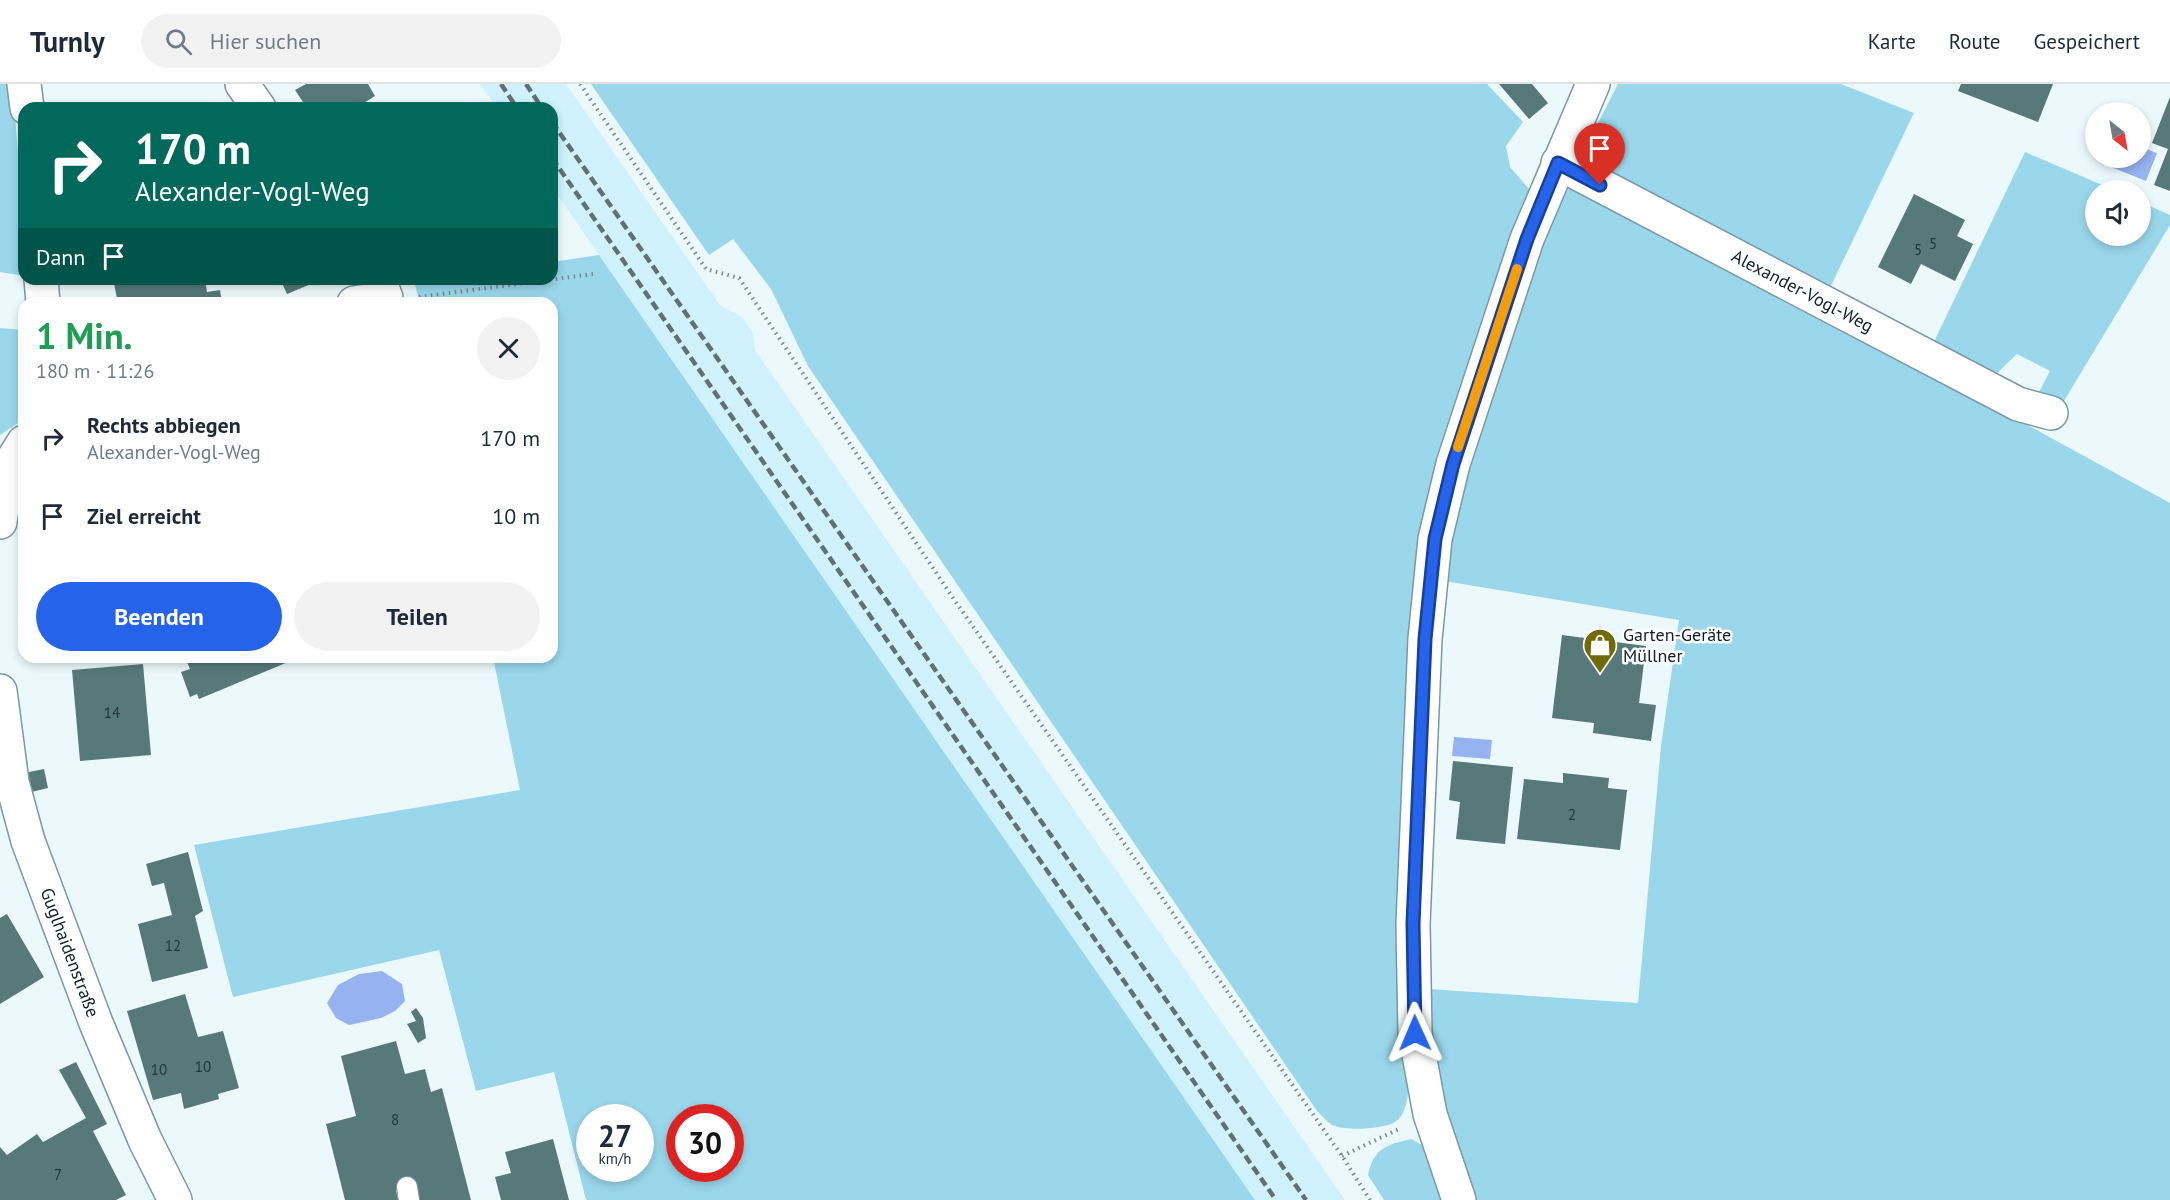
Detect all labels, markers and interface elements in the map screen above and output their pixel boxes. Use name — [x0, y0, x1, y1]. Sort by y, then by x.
search box — [141, 14, 561, 68]
text: Turnly — [30, 23, 105, 60]
icon: search — [162, 25, 195, 58]
text: Hier suchen — [210, 27, 321, 55]
text: Karte — [1868, 28, 1916, 55]
text: Route — [1949, 28, 2000, 55]
text: Gespeichert — [2033, 28, 2140, 55]
north arrow — [2085, 102, 2151, 168]
map controls — [2085, 102, 2151, 246]
text: 170 m — [135, 121, 251, 176]
pin — [1574, 123, 1625, 185]
icon: right — [36, 126, 114, 204]
icon: arrive — [1583, 132, 1616, 165]
text: Alexander-Vogl-Weg — [135, 174, 370, 208]
button: sound — [2085, 180, 2151, 246]
house number: 5 — [1929, 234, 1937, 253]
icon: arrive — [97, 240, 130, 273]
house number: 5 — [1914, 240, 1922, 259]
text: Dann — [36, 243, 85, 271]
street label: Alexander-Vogl-Weg — [1728, 244, 1877, 337]
text: 1 Min. — [36, 312, 132, 359]
button: close — [477, 317, 540, 380]
text: 180 m · 11:26 — [36, 358, 154, 384]
text: Rechts abbiegen — [87, 411, 241, 439]
icon: right — [36, 422, 69, 455]
text: 170 m — [480, 424, 540, 452]
text: Alexander-Vogl-Weg — [87, 439, 261, 465]
icon: arrive — [36, 500, 69, 533]
text: Ziel erreicht — [87, 502, 201, 530]
text: 10 m — [492, 502, 540, 530]
button: Beenden — [36, 582, 282, 651]
button: Teilen — [294, 582, 540, 651]
place label: Garten-Geräte Müllner — [1623, 623, 1731, 667]
shop icon: Garten-Geräte Müllner — [1582, 627, 1618, 674]
house number: 14 — [104, 703, 120, 722]
house number: 2 — [1568, 805, 1576, 824]
street label: Guglhaidenstraße — [35, 884, 105, 1020]
house number: 12 — [165, 936, 181, 955]
position arrow — [1383, 1001, 1447, 1065]
house number: 10 — [195, 1057, 211, 1076]
house number: 10 — [151, 1060, 167, 1079]
speed limit sign: 30 — [666, 1104, 744, 1182]
house number: 8 — [391, 1110, 399, 1129]
text: 27 — [598, 1116, 632, 1155]
text: km/h — [599, 1149, 631, 1168]
house number: 7 — [54, 1165, 62, 1184]

